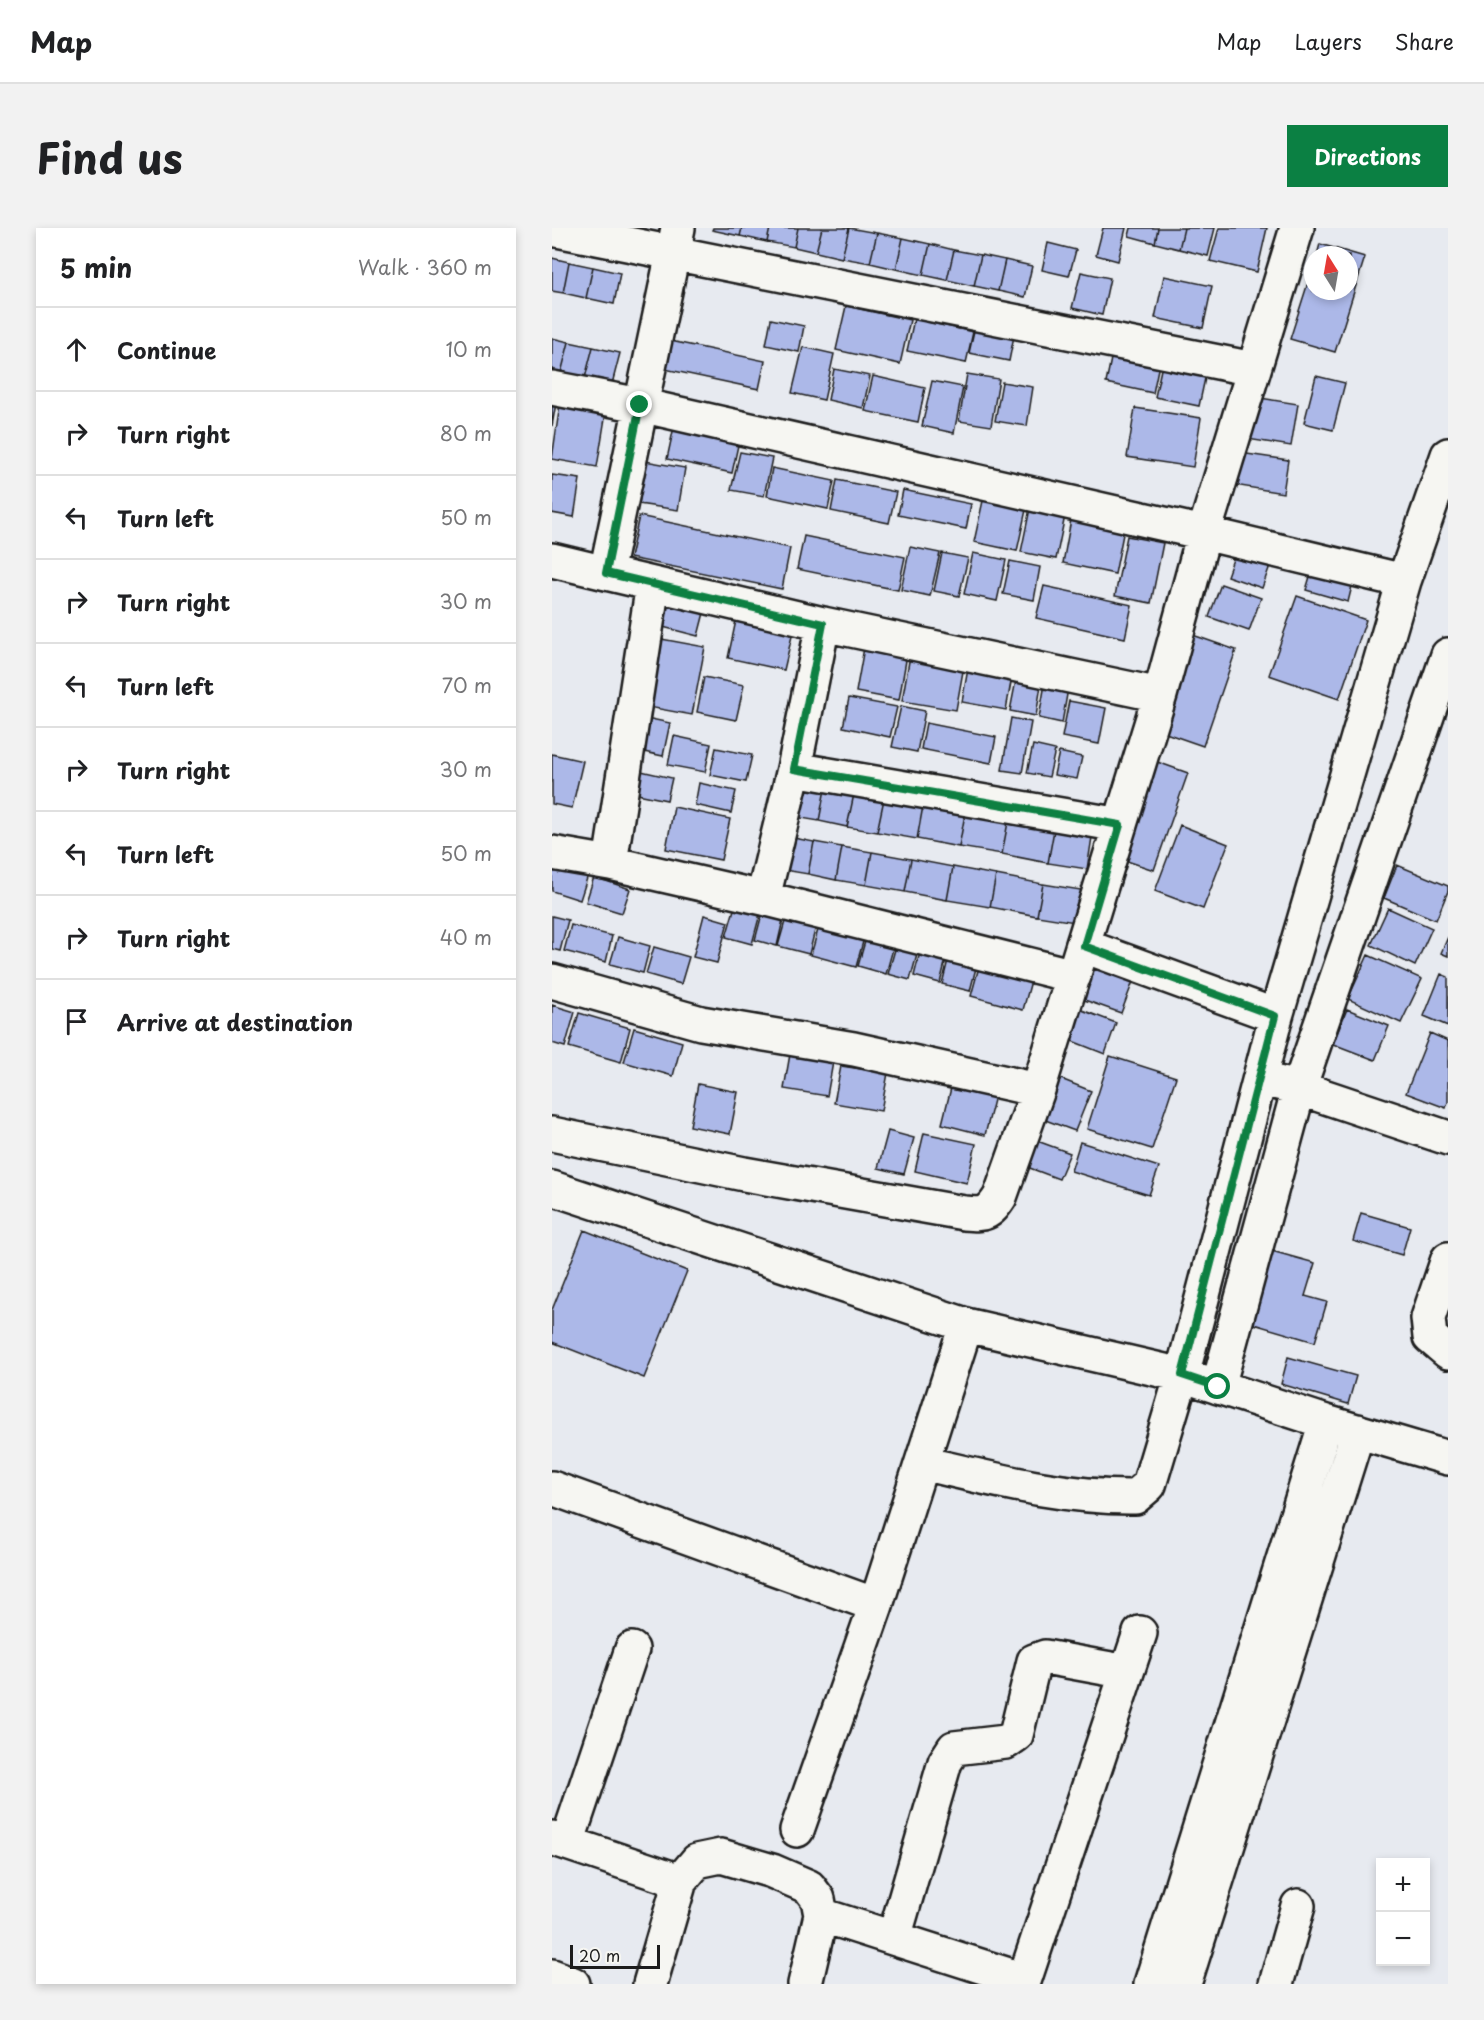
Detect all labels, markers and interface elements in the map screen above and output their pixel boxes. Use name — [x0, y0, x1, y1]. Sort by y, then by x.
text: Map — [30, 20, 92, 63]
text: Map — [1217, 25, 1261, 57]
text: Layers — [1294, 25, 1362, 57]
text: Share — [1395, 25, 1454, 57]
text: Find us — [36, 125, 183, 188]
button: Directions — [1287, 125, 1448, 187]
north arrow — [1304, 246, 1358, 300]
text: 5 min — [60, 248, 132, 287]
text: Walk · 360 m — [358, 252, 492, 282]
icon: ahead — [60, 333, 93, 366]
text: Continue — [117, 333, 216, 366]
text: 10 m — [445, 334, 492, 364]
route end — [626, 391, 652, 417]
icon: right — [60, 417, 93, 450]
text: Turn right — [117, 417, 230, 450]
text: 80 m — [440, 418, 492, 448]
icon: left — [60, 501, 93, 534]
text: Turn left — [117, 501, 214, 534]
text: 50 m — [440, 502, 492, 532]
icon: right — [60, 585, 93, 618]
text: Turn right — [117, 585, 230, 618]
text: 30 m — [439, 586, 492, 616]
icon: left — [60, 669, 93, 702]
text: Turn left — [117, 669, 214, 702]
text: 70 m — [442, 670, 492, 700]
icon: right — [60, 753, 93, 786]
text: Turn right — [117, 753, 230, 786]
text: 30 m — [439, 754, 492, 784]
icon: left — [60, 837, 93, 870]
text: Turn left — [117, 837, 214, 870]
text: 50 m — [440, 838, 492, 868]
icon: right — [60, 921, 93, 954]
text: Turn right — [117, 921, 230, 954]
text: 40 m — [440, 922, 492, 952]
icon: arrive — [60, 1005, 93, 1038]
text: Arrive at destination — [117, 1005, 353, 1038]
route start — [1204, 1373, 1230, 1399]
map controls — [1376, 1858, 1430, 1966]
button: + — [1376, 1858, 1430, 1912]
button: − — [1376, 1912, 1430, 1966]
scale bar — [570, 1942, 660, 1970]
text: 20 m — [579, 1943, 620, 1967]

